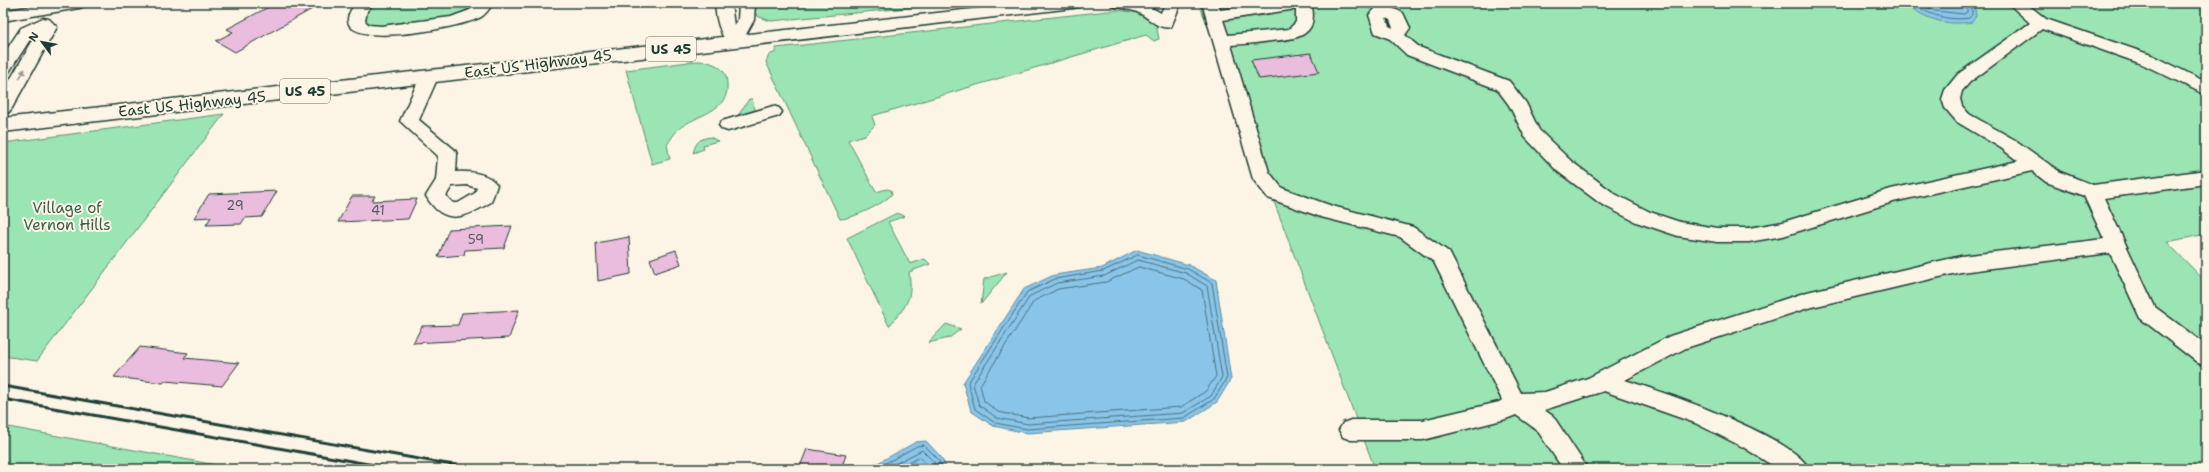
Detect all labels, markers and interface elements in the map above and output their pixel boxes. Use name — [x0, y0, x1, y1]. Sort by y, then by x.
north arrow — [22, 22, 62, 62]
text: N — [25, 29, 43, 45]
road number: US 45 — [646, 37, 696, 61]
street label: East US Highway 45 — [463, 45, 613, 83]
one-way arrow — [19, 68, 26, 80]
road number: US 45 — [280, 79, 330, 103]
street label: East US Highway 45 — [117, 86, 267, 122]
house number: 29 — [226, 197, 244, 214]
park label: Village of Vernon Hills — [23, 198, 111, 235]
house number: 41 — [371, 202, 385, 219]
house number: 59 — [468, 231, 484, 248]

